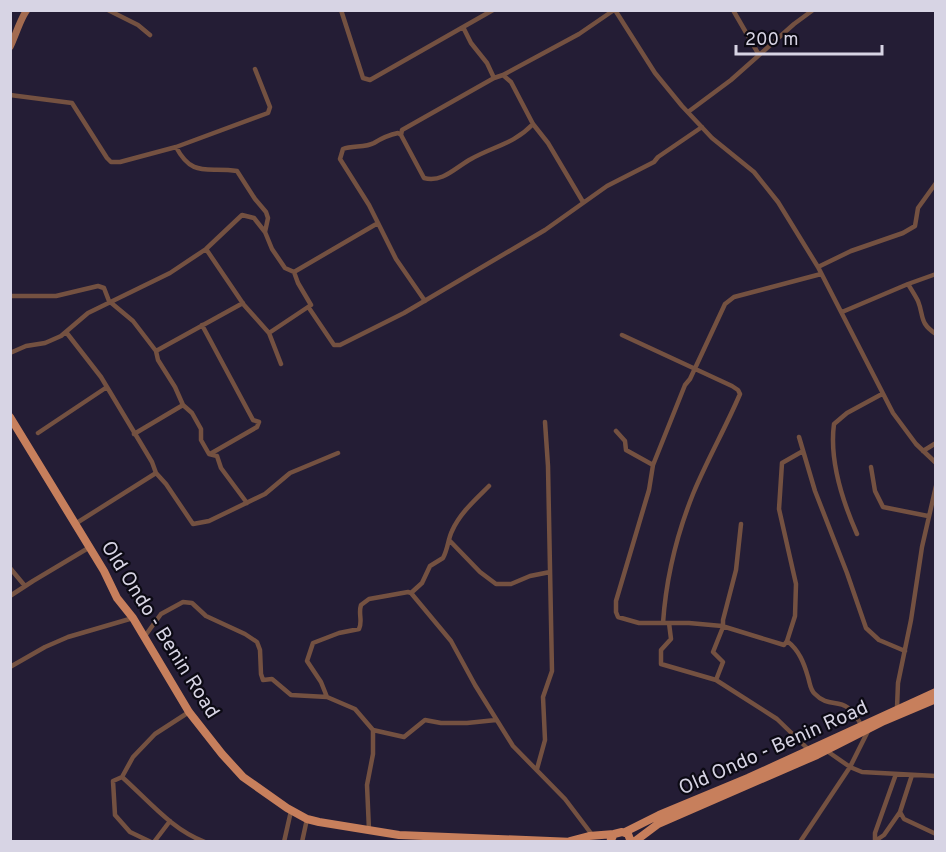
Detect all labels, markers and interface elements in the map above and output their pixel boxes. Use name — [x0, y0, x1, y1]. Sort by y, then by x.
scale bar — [736, 18, 882, 56]
text: 200 m — [745, 29, 798, 52]
street label: Old Ondo - Benin Road — [94, 536, 225, 724]
street label: Old Ondo - Benin Road — [675, 695, 873, 802]

